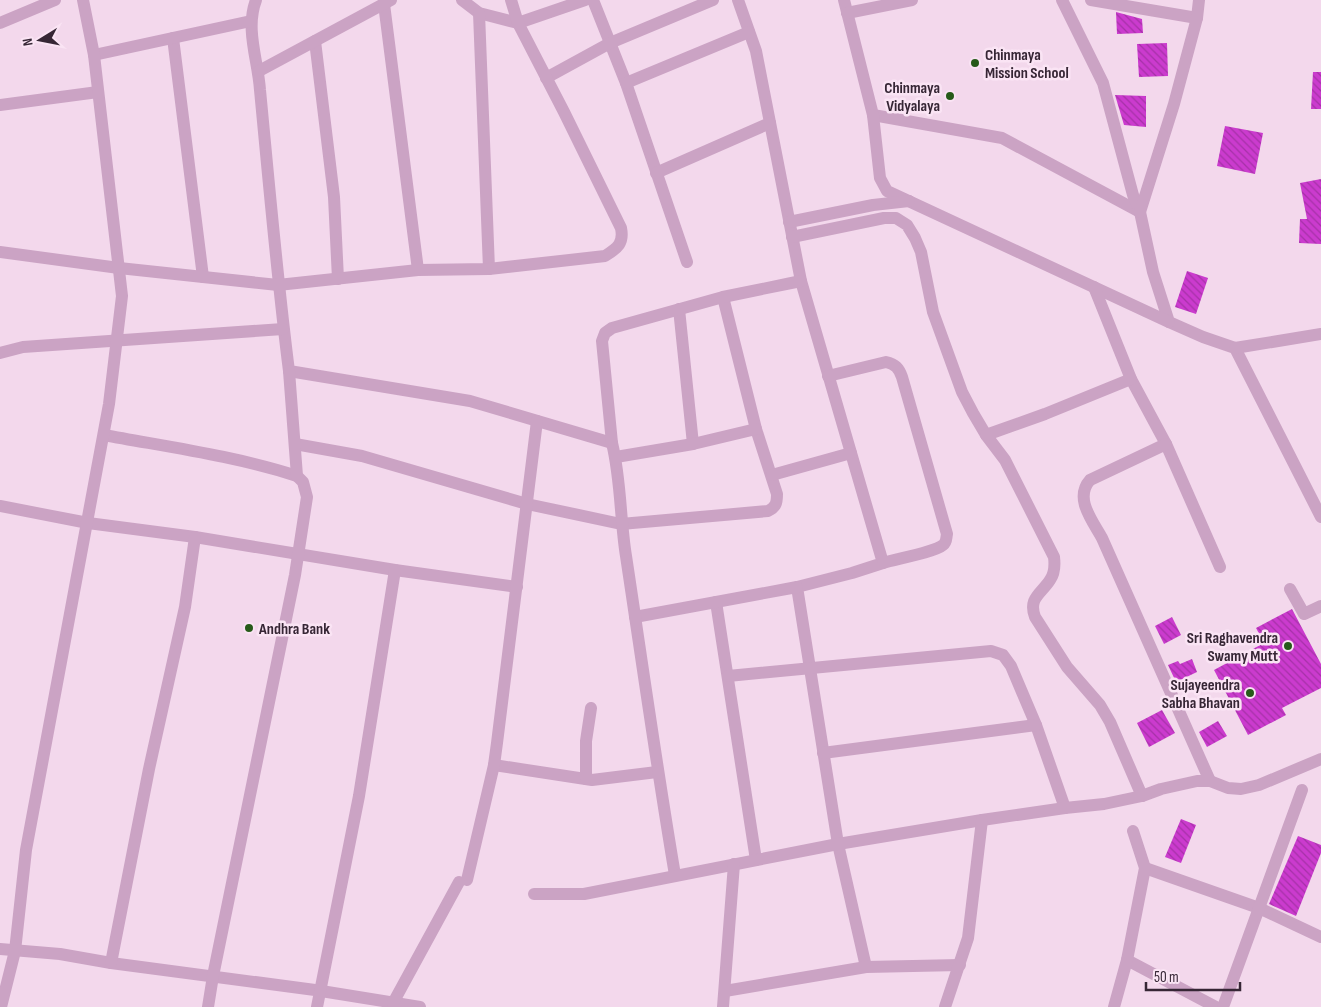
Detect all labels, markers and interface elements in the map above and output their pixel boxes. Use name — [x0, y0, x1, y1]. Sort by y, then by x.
north arrow — [15, 15, 65, 65]
text: N — [19, 37, 37, 47]
place label: Chinmaya Mission School — [985, 46, 1069, 83]
marker: Chinmaya Mission School — [969, 57, 981, 69]
place label: Chinmaya Vidyalaya — [884, 79, 940, 116]
marker: Chinmaya Vidyalaya — [944, 90, 956, 102]
place label: Andhra Bank — [258, 620, 330, 639]
marker: Andhra Bank — [243, 622, 255, 634]
place label: Sri Raghavendra Swamy Mutt — [1187, 629, 1278, 666]
marker: Sri Raghavendra Swamy Mutt — [1282, 640, 1294, 652]
place label: Sujayeendra Sabha Bhavan — [1162, 676, 1240, 713]
marker: Sujayeendra Sabha Bhavan — [1244, 687, 1256, 699]
scale bar — [1146, 960, 1240, 992]
text: 50 m — [1154, 968, 1179, 987]

